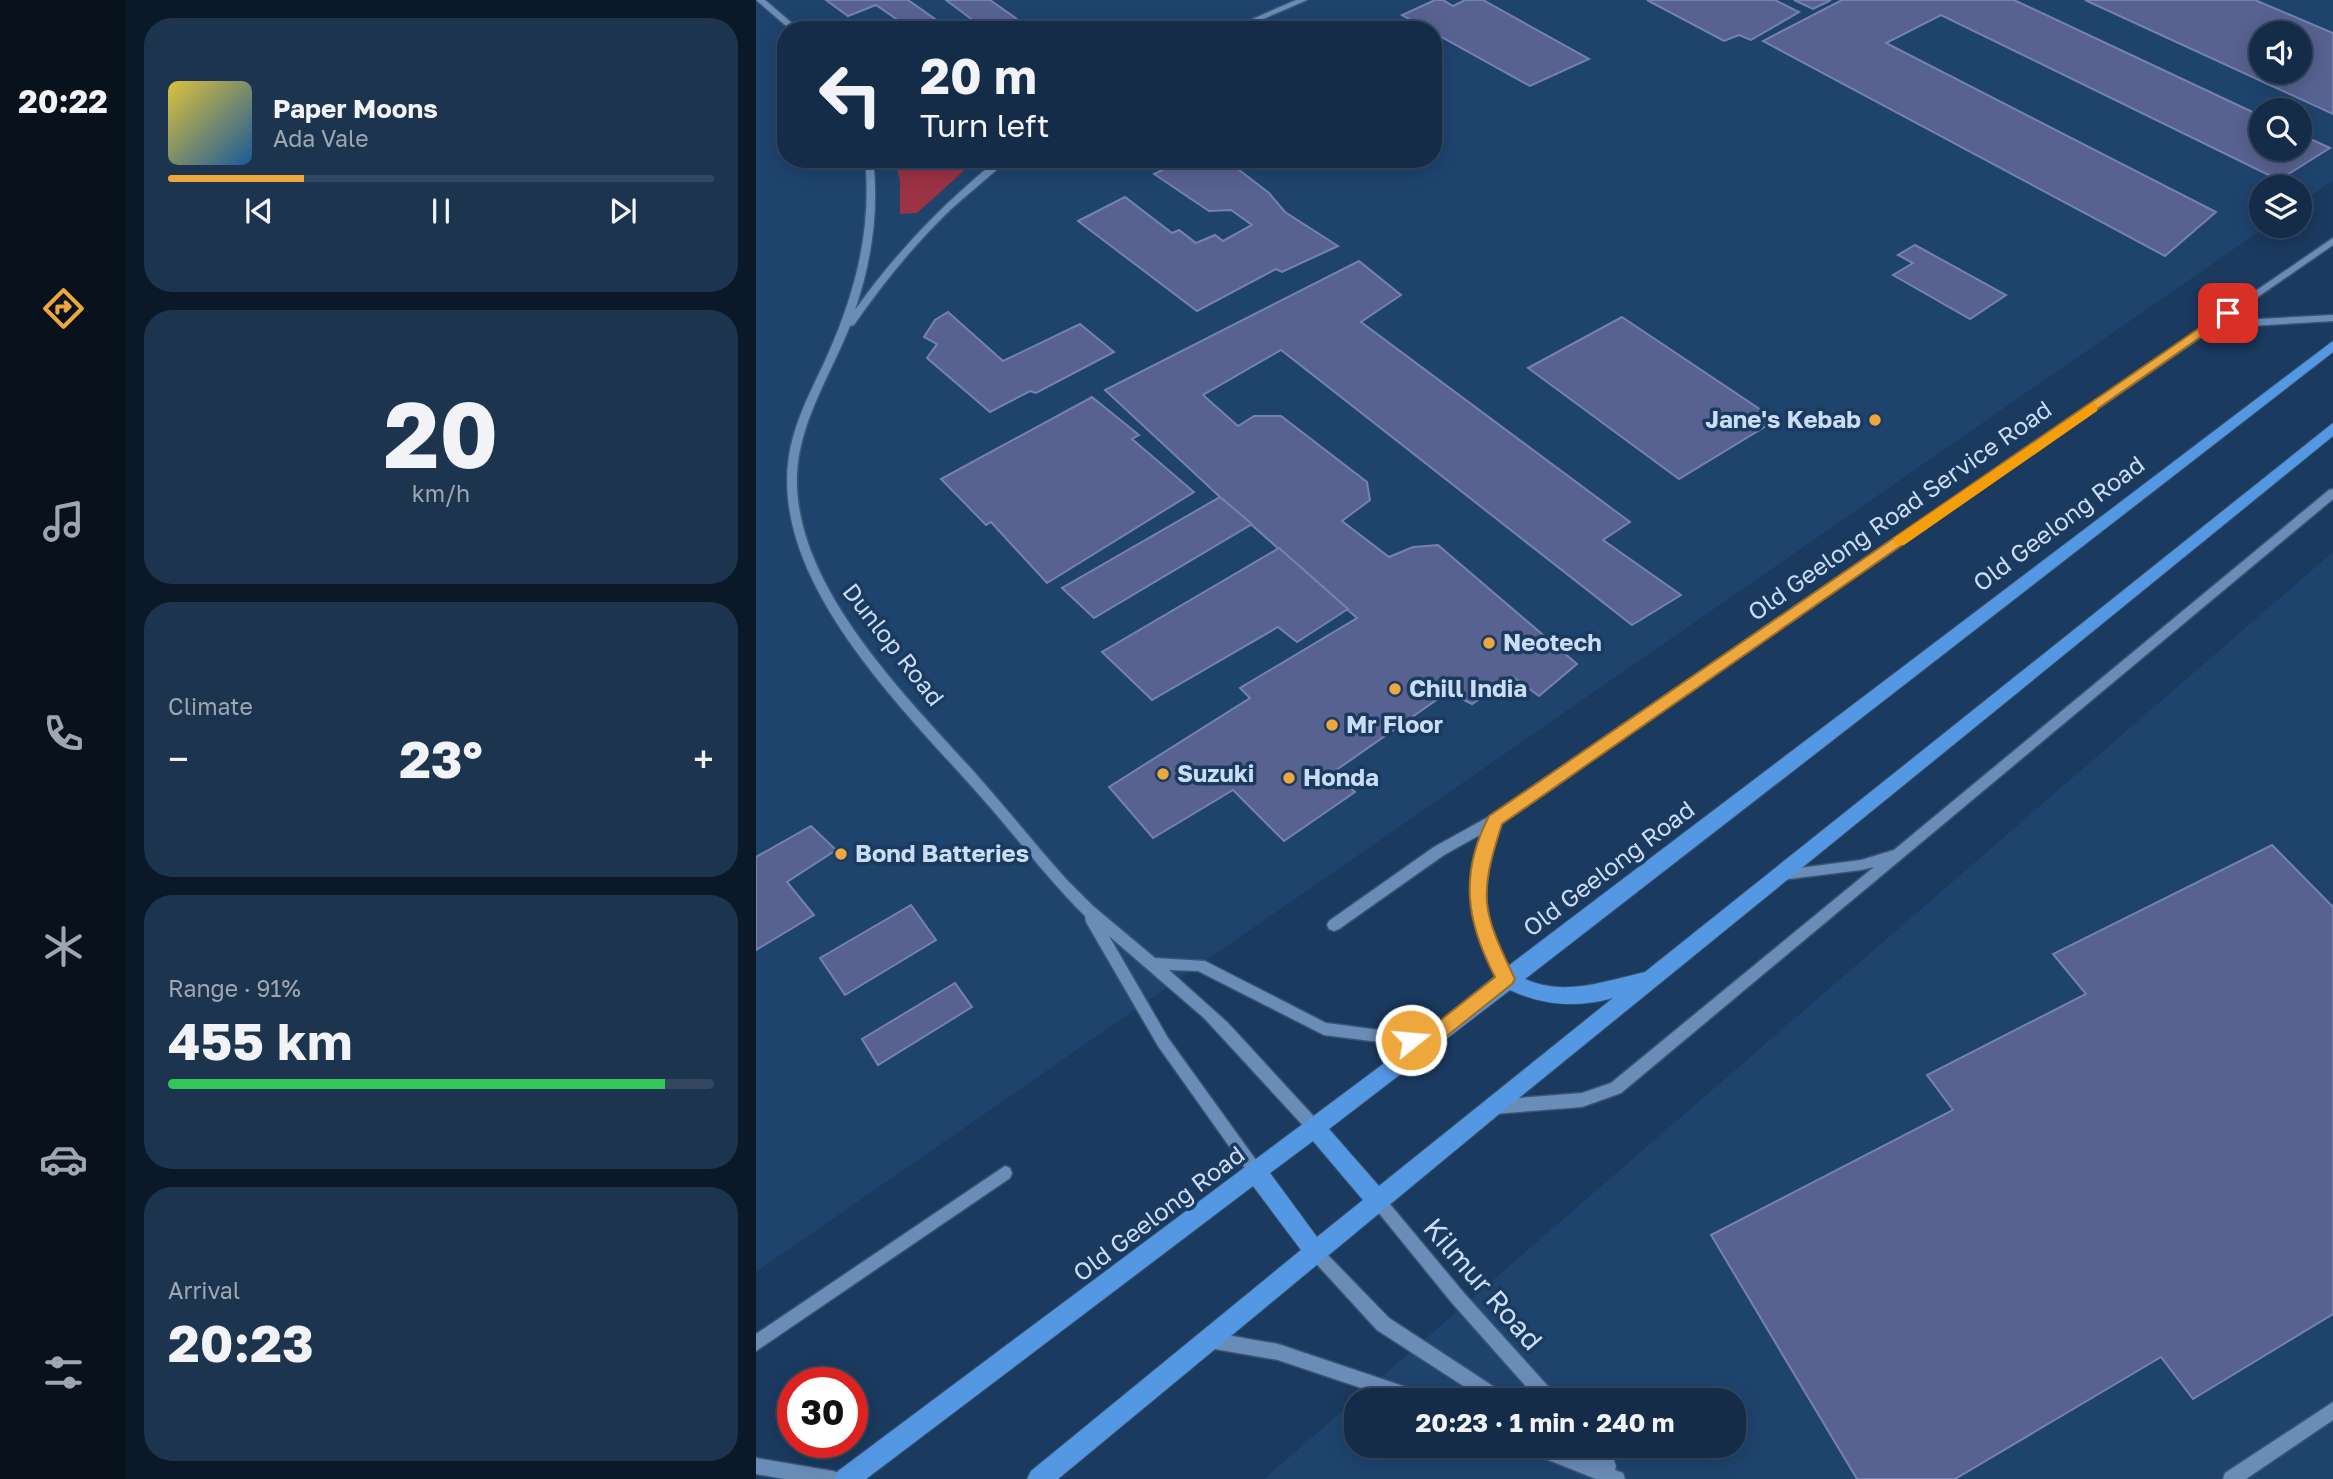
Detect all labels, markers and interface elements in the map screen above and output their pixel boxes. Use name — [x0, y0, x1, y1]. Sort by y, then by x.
map controls — [2249, 21, 2312, 238]
button: sound — [2249, 21, 2312, 84]
text: 20 m — [920, 46, 1037, 105]
icon: left — [805, 49, 896, 140]
text: 20:22 — [18, 82, 108, 120]
text: Paper Moons — [273, 93, 438, 124]
button: search — [2249, 98, 2312, 161]
text: Turn left — [920, 106, 1049, 144]
text: Ada Vale — [273, 124, 369, 152]
button: layers — [2249, 175, 2312, 238]
icon: previous — [240, 192, 278, 230]
icon: pause — [422, 192, 460, 230]
icon: next — [604, 192, 642, 230]
pin — [2198, 283, 2258, 343]
icon: directions — [39, 284, 88, 333]
icon: arrive — [2209, 294, 2247, 332]
text: 20 — [384, 379, 498, 488]
street label: Old Geelong Road Service Road — [1743, 395, 2057, 627]
place label: Jane's Kebab — [1705, 404, 1861, 433]
marker: Jane's Kebab — [1867, 412, 1883, 428]
street label: Old Geelong Road — [1968, 450, 2150, 598]
text: km/h — [412, 479, 470, 507]
icon: music — [39, 497, 88, 546]
street label: Dunlop Road — [837, 577, 951, 711]
place label: Neotech — [1503, 627, 1602, 656]
marker: Neotech — [1481, 635, 1497, 651]
place label: Chill India — [1409, 673, 1527, 702]
marker: Chill India — [1387, 681, 1403, 697]
text: Climate — [168, 692, 253, 720]
icon: phone — [39, 709, 88, 758]
place label: Mr Floor — [1346, 709, 1443, 738]
marker: Mr Floor — [1324, 717, 1340, 733]
text: 23° — [399, 727, 483, 789]
text: − — [168, 736, 189, 781]
text: + — [693, 736, 714, 781]
place label: Suzuki — [1177, 758, 1254, 787]
place label: Honda — [1303, 762, 1379, 791]
marker: Suzuki — [1155, 766, 1171, 782]
marker: Honda — [1281, 770, 1297, 786]
street label: Old Geelong Road — [1517, 794, 1699, 942]
place label: Bond Batteries — [855, 838, 1029, 867]
marker: Bond Batteries — [833, 846, 849, 862]
icon: climate — [39, 922, 88, 971]
text: Range · 91% — [168, 974, 301, 1002]
position arrow — [1374, 1003, 1448, 1077]
text: 455 km — [168, 1009, 353, 1071]
icon: car — [39, 1135, 88, 1184]
street label: Old Geelong Road — [1067, 1139, 1249, 1287]
street label: Kilmur Road — [1417, 1211, 1550, 1356]
text: Arrival — [168, 1276, 240, 1304]
text: 20:23 — [168, 1311, 314, 1373]
icon: filters — [39, 1348, 88, 1397]
speed limit sign: 30 — [777, 1367, 868, 1458]
text: 20:23 · 1 min · 240 m — [1415, 1407, 1675, 1438]

